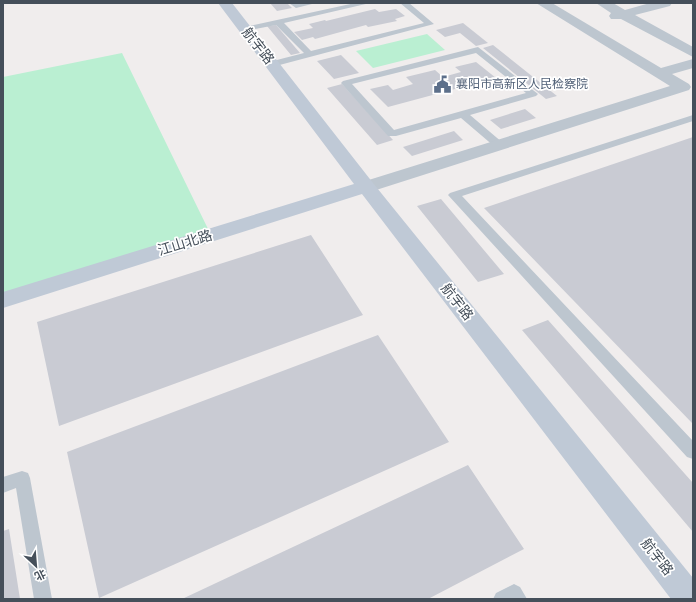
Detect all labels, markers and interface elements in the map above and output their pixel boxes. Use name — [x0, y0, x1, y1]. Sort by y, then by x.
street label: 航宇路 — [238, 24, 278, 68]
public building icon: 襄阳市高新区人民检察院 — [433, 74, 453, 94]
place label: 襄阳市高新区人民检察院 — [456, 77, 588, 91]
street label: 江山北路 — [156, 227, 214, 259]
street label: 航宇路 — [437, 280, 477, 324]
street label: 航宇路 — [637, 535, 677, 579]
north arrow — [16, 546, 56, 586]
text: 北 — [32, 566, 48, 583]

